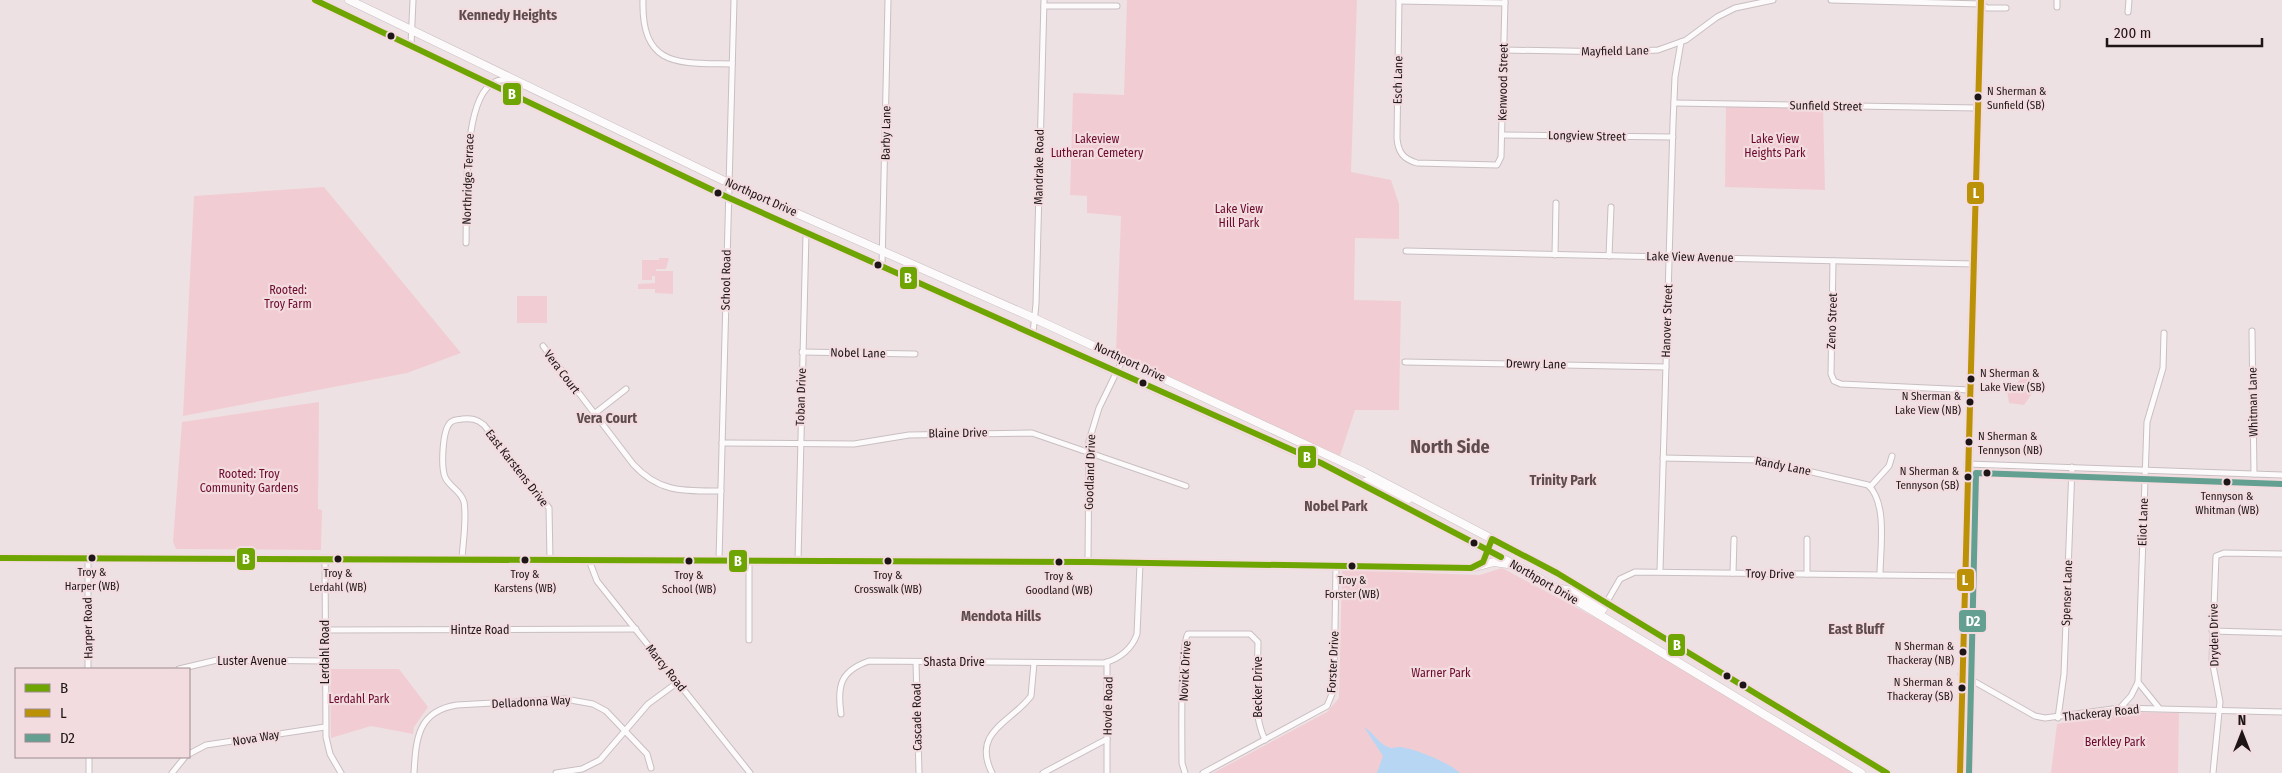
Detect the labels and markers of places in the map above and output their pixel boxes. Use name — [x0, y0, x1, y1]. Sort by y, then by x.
unlabelled marker — [386, 31, 396, 41]
place label: N Sherman & Sunfield (SB) — [1987, 85, 2046, 112]
marker: N Sherman & Sunfield (SB) — [1973, 92, 1983, 102]
unlabelled marker — [713, 188, 723, 198]
unlabelled marker — [873, 260, 883, 270]
place label: N Sherman & Lake View (SB) — [1980, 367, 2045, 394]
marker: N Sherman & Lake View (SB) — [1966, 374, 1976, 384]
unlabelled marker — [1138, 378, 1148, 388]
place label: N Sherman & Lake View (NB) — [1895, 390, 1961, 417]
marker: N Sherman & Lake View (NB) — [1965, 397, 1975, 407]
place label: N Sherman & Tennyson (NB) — [1978, 430, 2042, 457]
marker: N Sherman & Tennyson (NB) — [1964, 437, 1974, 447]
place label: N Sherman & Tennyson (SB) — [1896, 465, 1959, 492]
unlabelled marker — [1982, 468, 1992, 478]
marker: N Sherman & Tennyson (SB) — [1963, 472, 1973, 482]
marker: Tennyson & Whitman (WB) — [2222, 477, 2232, 487]
place label: Tennyson & Whitman (WB) — [2195, 490, 2259, 517]
unlabelled marker — [1469, 538, 1479, 548]
marker: Troy & Harper (WB) — [87, 553, 97, 563]
marker: Troy & Lerdahl (WB) — [333, 554, 343, 564]
marker: Troy & Karstens (WB) — [520, 555, 530, 565]
marker: Troy & School (WB) — [684, 556, 694, 566]
marker: Troy & Crosswalk (WB) — [883, 556, 893, 566]
marker: Troy & Goodland (WB) — [1054, 557, 1064, 567]
marker: Troy & Forster (WB) — [1347, 561, 1357, 571]
place label: Troy & Harper (WB) — [65, 566, 119, 593]
place label: Troy & Lerdahl (WB) — [310, 567, 366, 594]
place label: Troy & Karstens (WB) — [494, 568, 556, 595]
place label: Troy & School (WB) — [662, 569, 716, 596]
place label: Troy & Crosswalk (WB) — [854, 569, 922, 596]
place label: Troy & Goodland (WB) — [1025, 570, 1093, 597]
place label: Troy & Forster (WB) — [1325, 574, 1379, 601]
place label: N Sherman & Thackeray (NB) — [1887, 640, 1954, 667]
marker: N Sherman & Thackeray (NB) — [1958, 647, 1968, 657]
unlabelled marker — [1722, 671, 1732, 681]
place label: N Sherman & Thackeray (SB) — [1887, 676, 1953, 703]
unlabelled marker — [1738, 680, 1748, 690]
marker: N Sherman & Thackeray (SB) — [1957, 683, 1967, 693]

